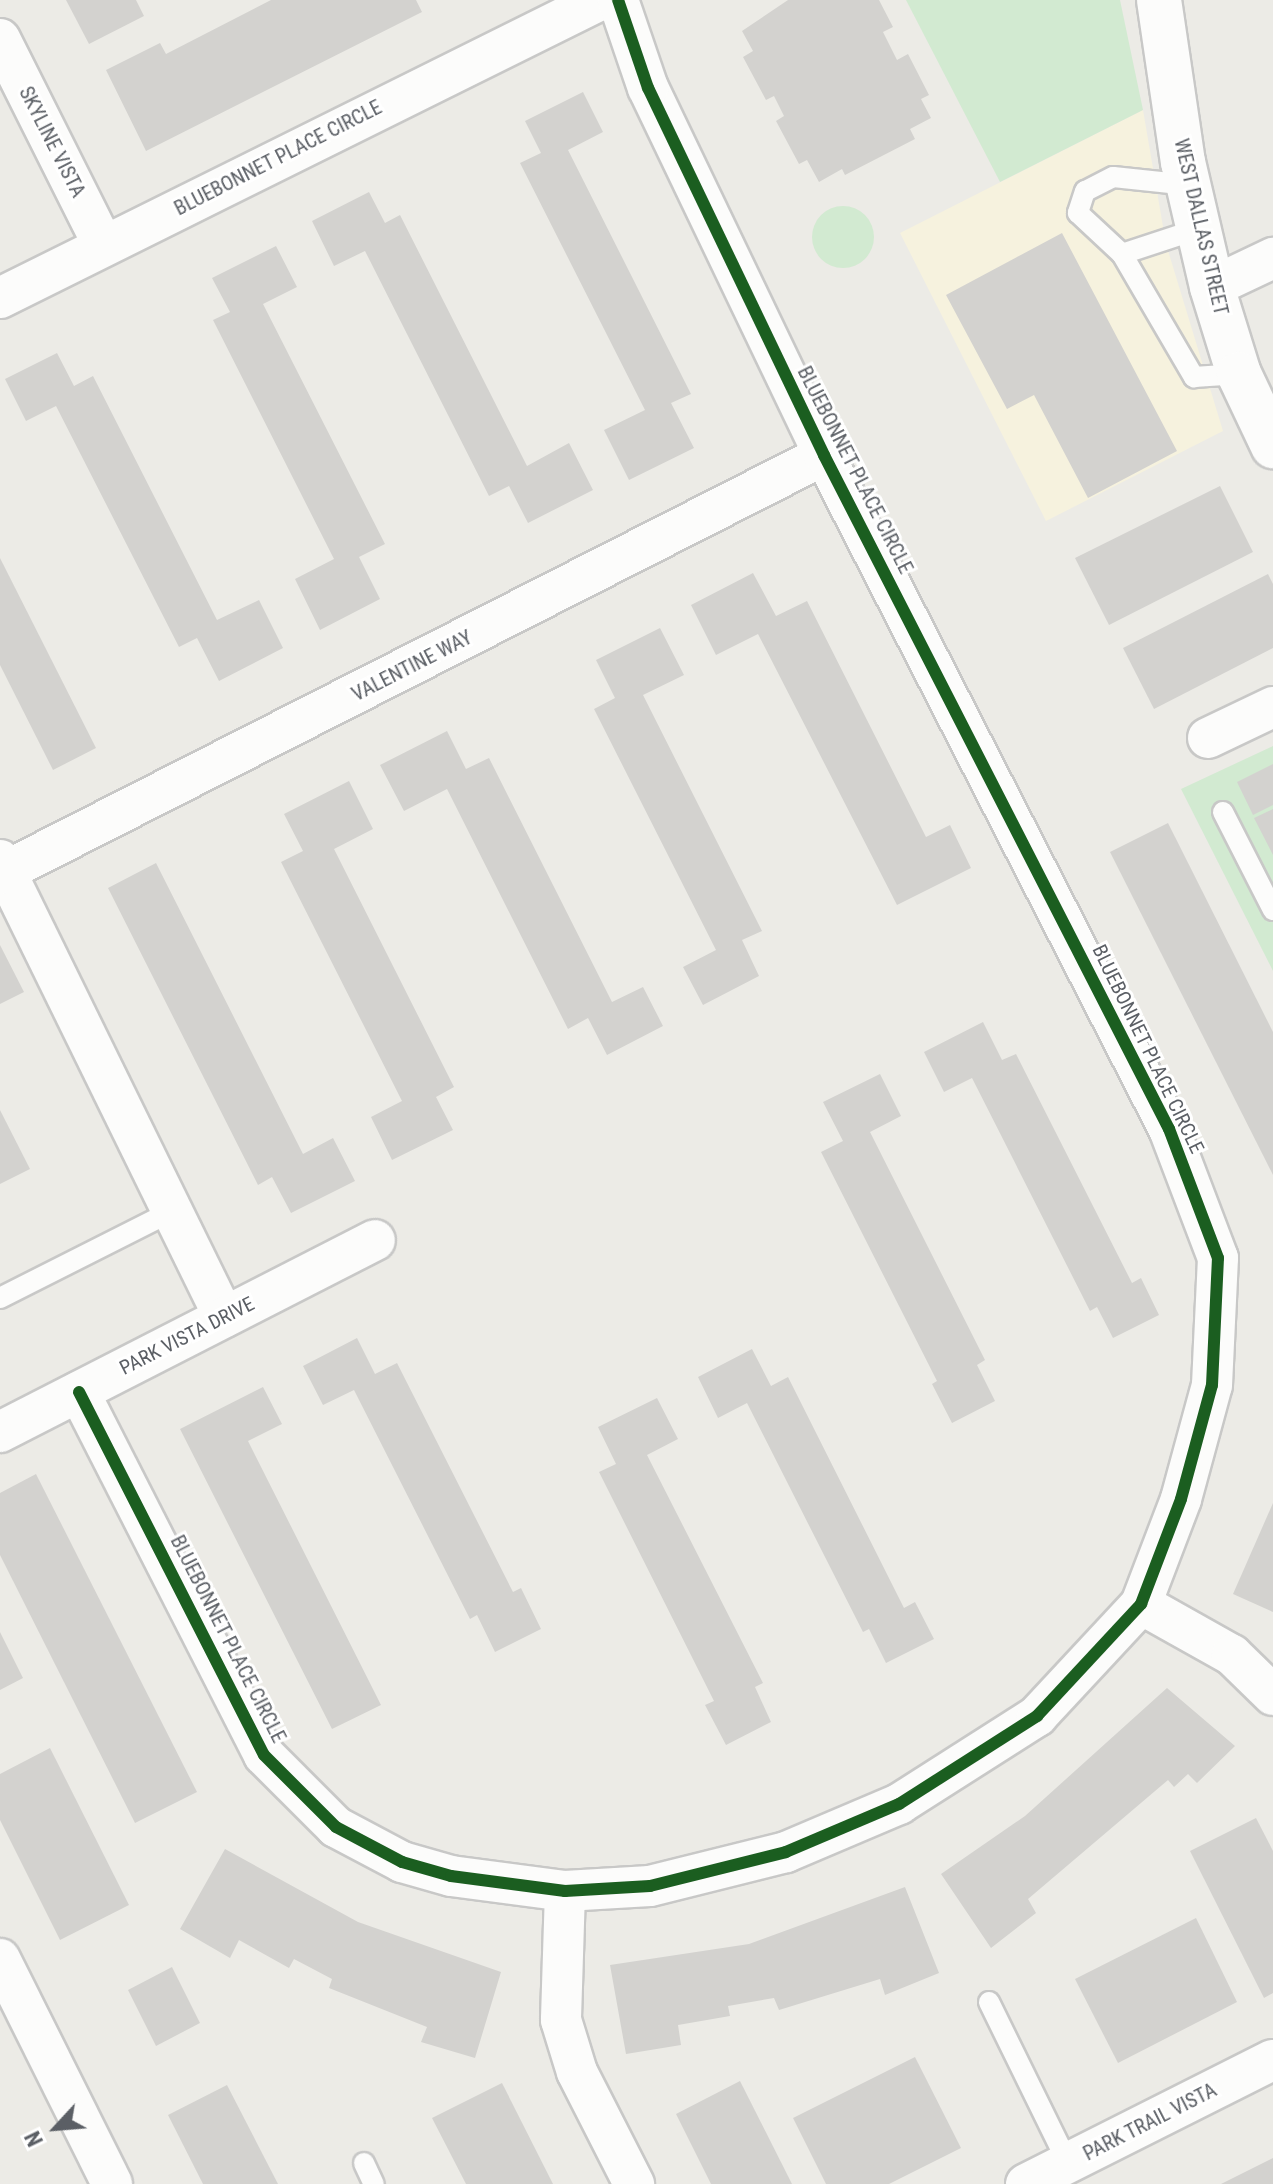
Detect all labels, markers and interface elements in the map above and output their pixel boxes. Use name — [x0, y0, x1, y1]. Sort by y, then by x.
street label: SKYLINE VISTA — [14, 83, 90, 201]
street label: BLUEBONNET PLACE CIRCLE — [170, 95, 386, 221]
street label: WEST DALLAS STREET — [1169, 136, 1233, 318]
street label: BLUEBONNET PLACE CIRCLE — [792, 362, 918, 578]
street label: VALENTINE WAY — [348, 625, 476, 707]
street label: BLUEBONNET PLACE CIRCLE — [1087, 940, 1209, 1158]
street label: PARK VISTA DRIVE — [116, 1292, 258, 1380]
street label: BLUEBONNET PLACE CIRCLE — [165, 1531, 291, 1747]
street label: PARK TRAIL VISTA — [1079, 2078, 1221, 2166]
north arrow — [16, 2088, 96, 2168]
text: N — [20, 2127, 48, 2150]

